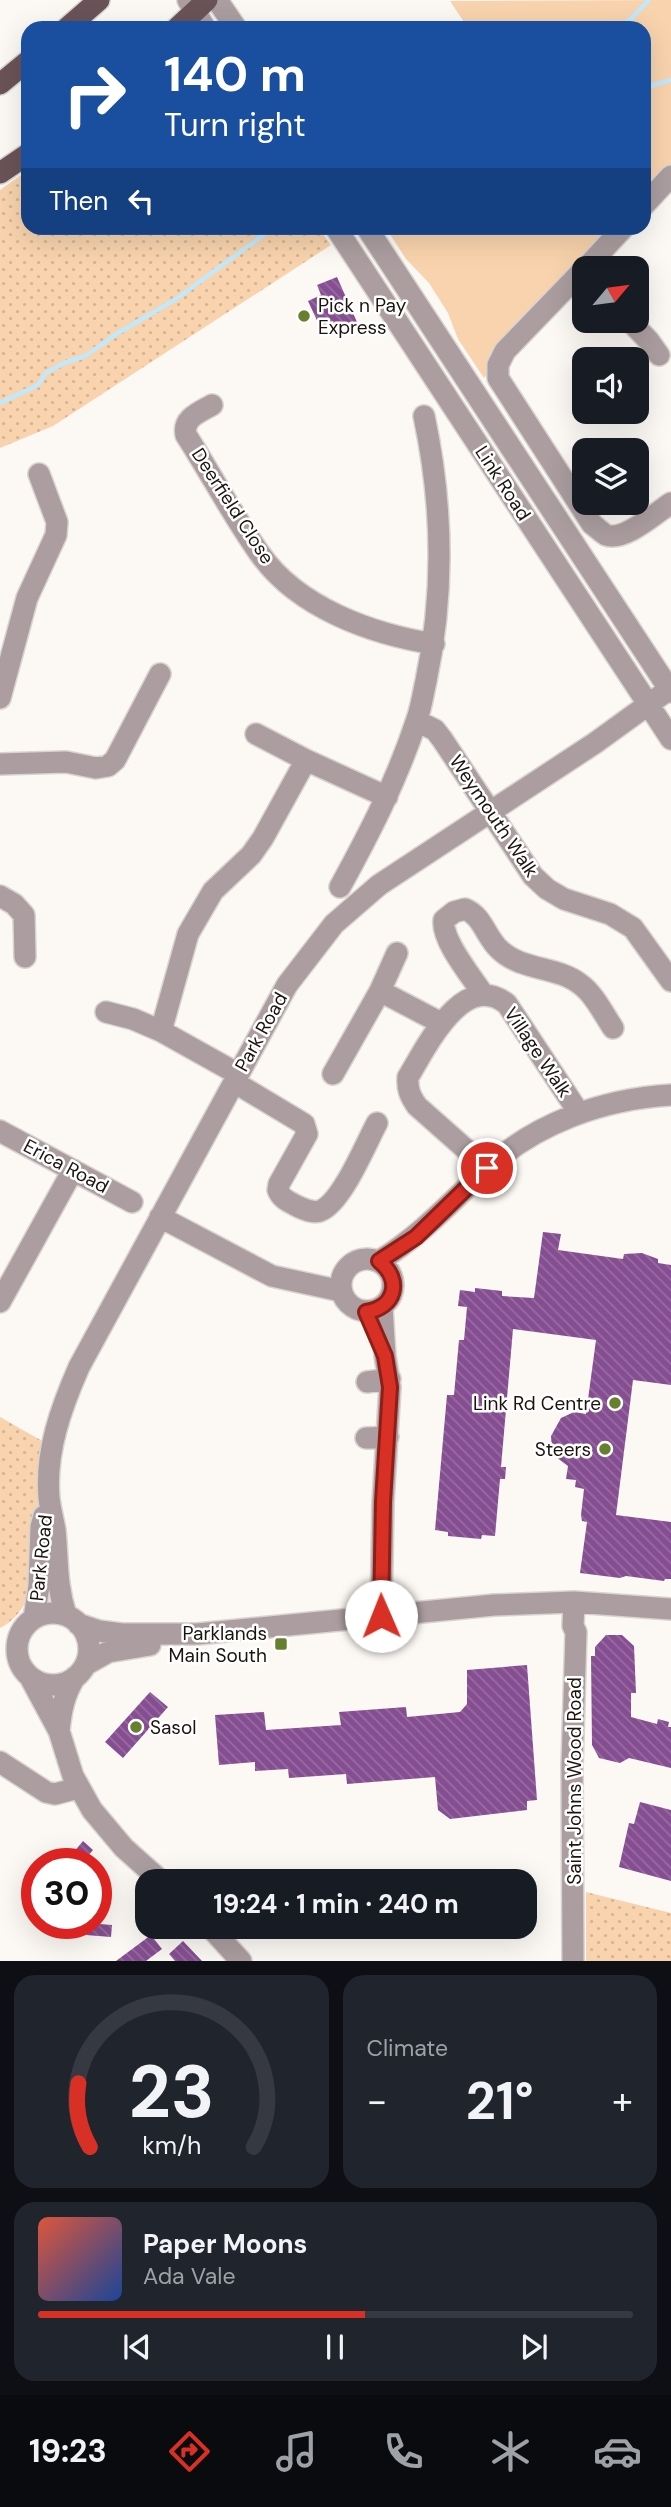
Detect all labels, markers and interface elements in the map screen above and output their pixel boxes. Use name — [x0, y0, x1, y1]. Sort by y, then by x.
text: 140 m — [164, 42, 306, 106]
icon: right — [49, 49, 140, 140]
text: Turn right — [164, 104, 306, 146]
icon: left — [122, 182, 160, 220]
text: Then — [49, 184, 108, 218]
north arrow — [572, 256, 649, 332]
map controls — [572, 256, 649, 515]
place label: Pick n Pay Express — [318, 293, 407, 340]
marker: Pick n Pay Express — [296, 308, 312, 324]
button: sound — [572, 347, 649, 424]
button: layers — [572, 438, 649, 515]
street label: Link Road — [470, 441, 536, 525]
street label: Deerfield Close — [186, 443, 280, 569]
street label: Weymouth Walk — [444, 750, 544, 882]
street label: Park Road — [229, 988, 293, 1076]
street label: Village Walk — [499, 1002, 578, 1102]
street label: Erica Road — [19, 1133, 113, 1199]
pin — [457, 1138, 517, 1198]
icon: arrive — [468, 1149, 506, 1187]
place label: Link Rd Centre — [473, 1391, 601, 1416]
marker: Link Rd Centre — [607, 1395, 623, 1411]
place label: Steers — [535, 1437, 591, 1462]
marker: Steers — [597, 1441, 613, 1457]
street label: Park Road — [24, 1514, 58, 1602]
position arrow — [344, 1579, 418, 1653]
place label: Parklands Main South — [169, 1621, 267, 1668]
marker: Parklands Main South — [273, 1636, 289, 1652]
street label: Saint Johns Wood Road — [562, 1677, 587, 1885]
place label: Sasol — [150, 1715, 196, 1740]
marker: Sasol — [128, 1719, 144, 1735]
speed limit sign: 30 — [21, 1848, 112, 1939]
text: 19:24 · 1 min · 240 m — [213, 1887, 459, 1921]
text: Climate — [367, 2033, 448, 2063]
text: 23 — [128, 2046, 214, 2141]
text: 21° — [466, 2067, 534, 2135]
text: − — [367, 2076, 387, 2126]
text: + — [612, 2076, 633, 2126]
text: km/h — [142, 2129, 201, 2162]
text: Paper Moons — [143, 2227, 307, 2261]
text: Ada Vale — [143, 2261, 236, 2291]
icon: previous — [118, 2328, 156, 2366]
icon: pause — [316, 2328, 354, 2366]
icon: next — [515, 2328, 553, 2366]
icon: directions — [165, 2427, 214, 2476]
icon: music — [272, 2427, 321, 2476]
icon: phone — [379, 2427, 428, 2476]
icon: climate — [486, 2427, 535, 2476]
icon: car — [593, 2427, 642, 2476]
text: 19:23 — [29, 2430, 107, 2472]

